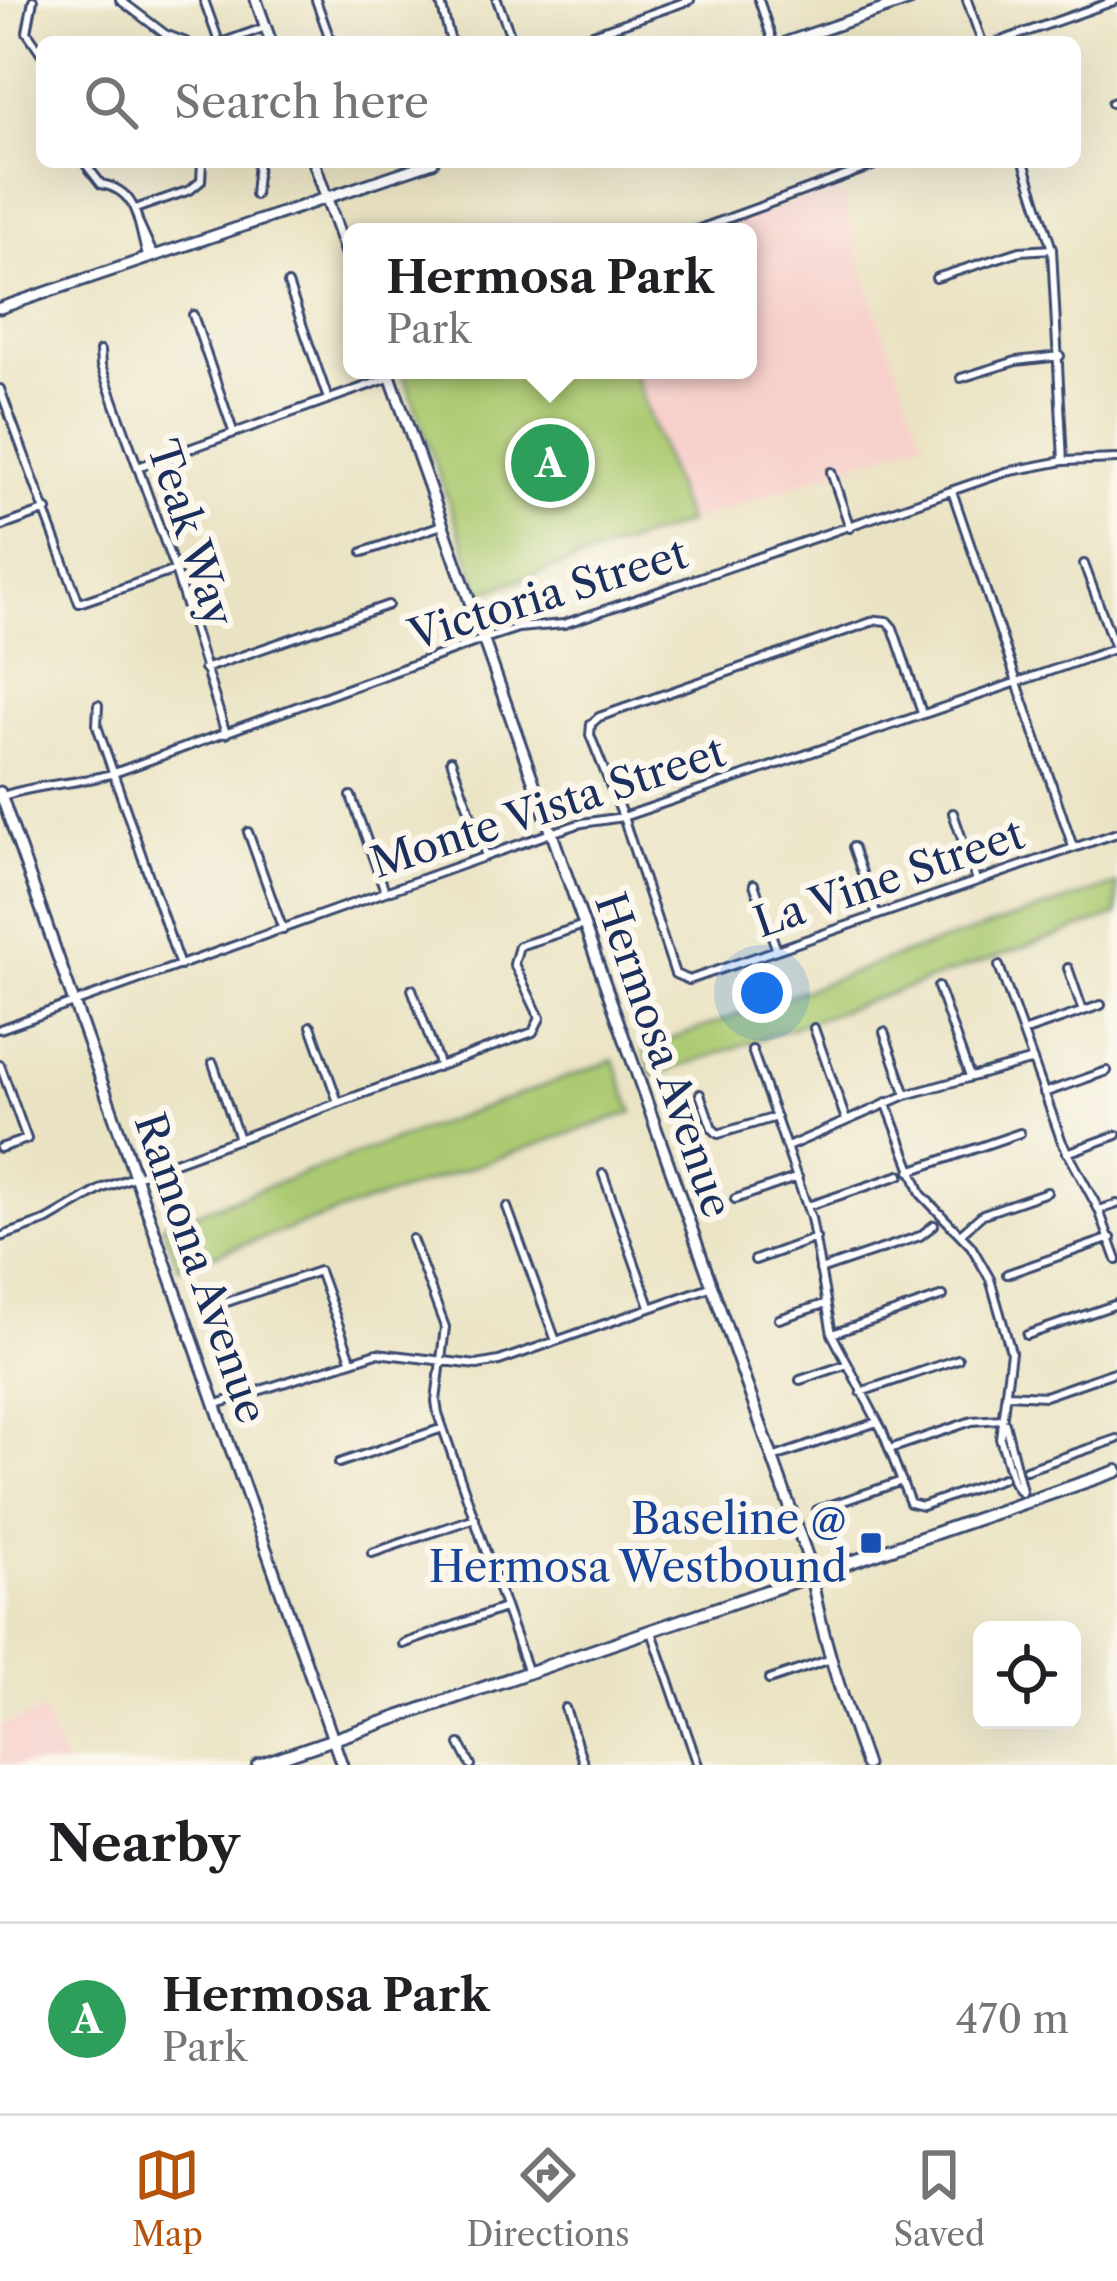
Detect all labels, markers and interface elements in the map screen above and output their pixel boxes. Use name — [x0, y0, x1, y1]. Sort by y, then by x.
search box — [36, 36, 1081, 168]
icon: search — [78, 69, 144, 135]
text: Search here — [174, 74, 429, 130]
popup — [343, 223, 757, 379]
text: Hermosa Park — [386, 249, 714, 305]
text: Park — [386, 305, 471, 353]
pin: A — [511, 418, 589, 508]
street label: Teak Way — [136, 433, 246, 633]
street label: Victoria Street — [402, 527, 693, 661]
street label: Monte Vista Street — [364, 725, 732, 889]
street label: La Vine Street — [747, 807, 1031, 948]
street label: Hermosa Avenue — [584, 886, 744, 1224]
your location — [732, 963, 792, 1023]
street label: Ramona Avenue — [124, 1106, 278, 1430]
place label: Baseline @ Hermosa Westbound — [429, 1493, 847, 1593]
marker: Baseline @ Hermosa Westbound — [858, 1530, 884, 1556]
map controls — [973, 1621, 1081, 1729]
button: locate — [973, 1621, 1081, 1729]
text: Nearby — [48, 1812, 240, 1874]
text: Hermosa Park — [162, 1967, 490, 2023]
text: A — [72, 1995, 102, 2043]
text: 470 m — [956, 1995, 1069, 2043]
text: Park — [162, 2023, 247, 2071]
tab: Map — [132, 2142, 203, 2255]
tab: Directions — [467, 2142, 630, 2255]
tab: Saved — [893, 2142, 985, 2255]

